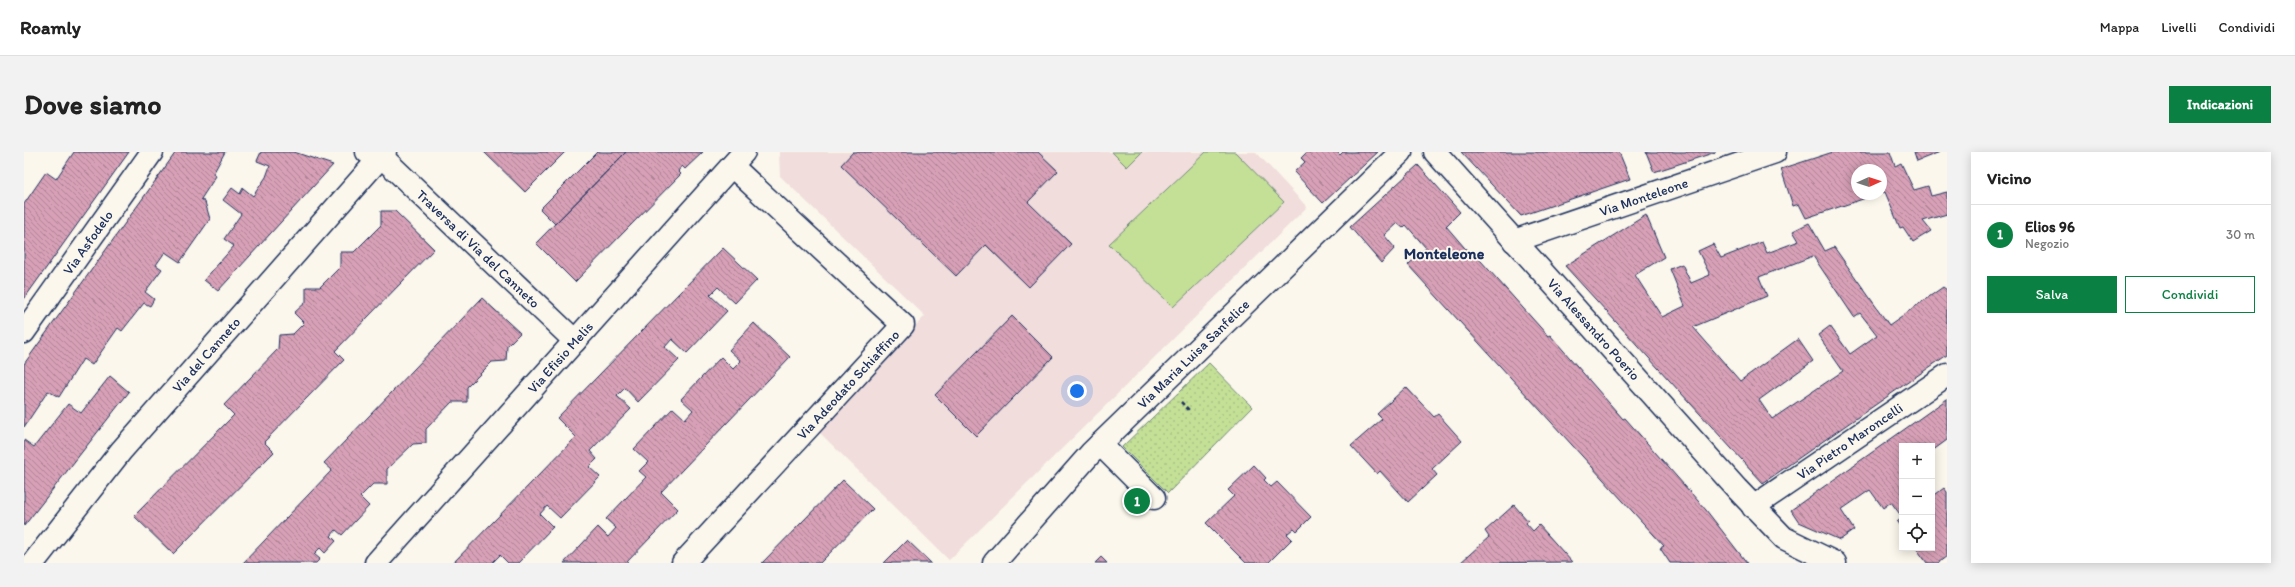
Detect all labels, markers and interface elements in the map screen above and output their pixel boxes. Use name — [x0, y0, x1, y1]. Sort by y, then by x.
text: Roamly — [20, 16, 81, 39]
text: Mappa — [2100, 19, 2139, 36]
text: Livelli — [2161, 19, 2196, 36]
text: Condividi — [2218, 19, 2275, 36]
button: Indicazioni — [2169, 86, 2271, 123]
text: Dove siamo — [24, 87, 161, 121]
north arrow — [1851, 164, 1887, 200]
text: Vicino — [1987, 168, 2031, 188]
street label: Via Monteleone — [1597, 174, 1691, 220]
street label: Traversa di Via del Canneto — [413, 186, 544, 312]
street label: Via Asfodelo — [59, 207, 116, 278]
text: Elios 96 — [2025, 218, 2075, 236]
text: 1 — [1997, 227, 2003, 242]
text: 30 m — [2226, 227, 2255, 242]
text: Negozio — [2025, 236, 2069, 251]
district label: Monteleone — [1404, 244, 1485, 263]
street label: Via Alessandro Poerio — [1544, 275, 1644, 384]
button: Salva — [1987, 276, 2117, 313]
button: Condividi — [2125, 276, 2255, 313]
street label: Via Maria Luisa Sanfelice — [1133, 295, 1253, 412]
street label: Via del Canneto — [168, 313, 244, 396]
street label: Via Efisio Melis — [524, 318, 597, 397]
street label: Via Adeodato Schiaffino — [793, 326, 903, 443]
your location — [1067, 381, 1087, 401]
street label: Via Pietro Maroncelli — [1794, 399, 1906, 483]
map controls — [1899, 443, 1935, 551]
button: + — [1899, 443, 1935, 479]
button: − — [1899, 479, 1935, 515]
pin: 1 — [1124, 486, 1150, 516]
button: locate — [1899, 515, 1935, 551]

